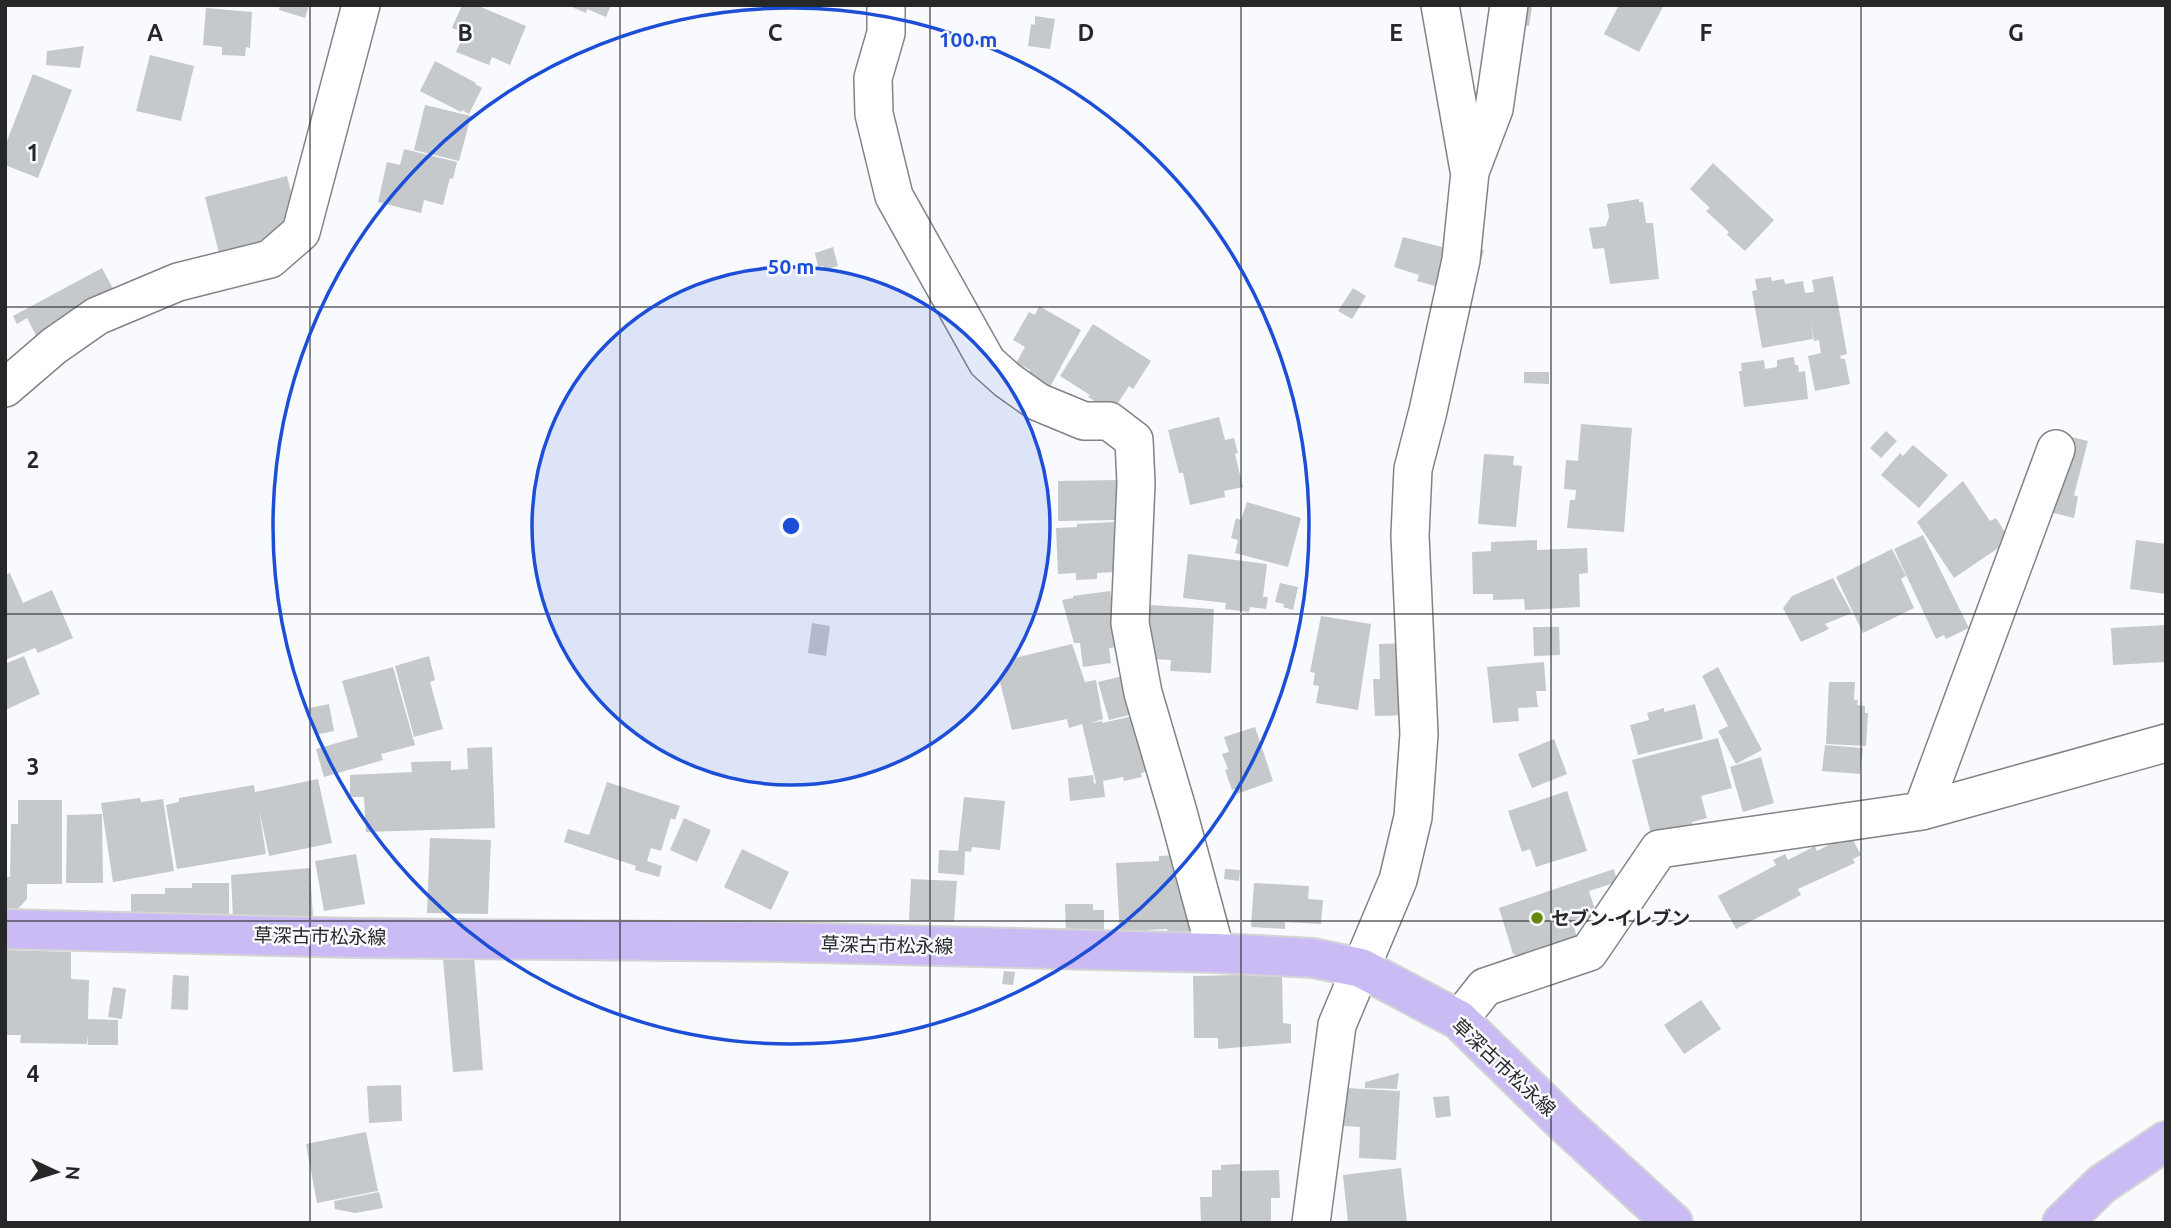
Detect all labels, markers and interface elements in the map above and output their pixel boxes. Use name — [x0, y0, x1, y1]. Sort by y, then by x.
text: A — [147, 20, 163, 45]
text: B — [457, 20, 473, 45]
text: C — [768, 20, 783, 45]
text: D — [1078, 20, 1094, 45]
text: E — [1389, 20, 1403, 45]
text: F — [1700, 20, 1713, 45]
text: G — [2008, 20, 2024, 45]
text: 100 m — [939, 27, 997, 51]
text: 1 — [27, 140, 39, 165]
text: 50 m — [768, 254, 814, 278]
text: 2 — [27, 447, 39, 472]
centre of rings — [779, 514, 803, 538]
text: 3 — [27, 754, 39, 779]
place label: セブン-イレブン — [1551, 907, 1690, 929]
marker: セブン-イレブン — [1529, 910, 1545, 926]
street label: 草深古市松永線 — [253, 924, 387, 948]
street label: 草深古市松永線 — [820, 933, 954, 957]
street label: 草深古市松永線 — [1448, 1014, 1560, 1120]
text: 4 — [27, 1061, 40, 1086]
north arrow — [21, 1137, 91, 1207]
text: N — [61, 1165, 84, 1181]

